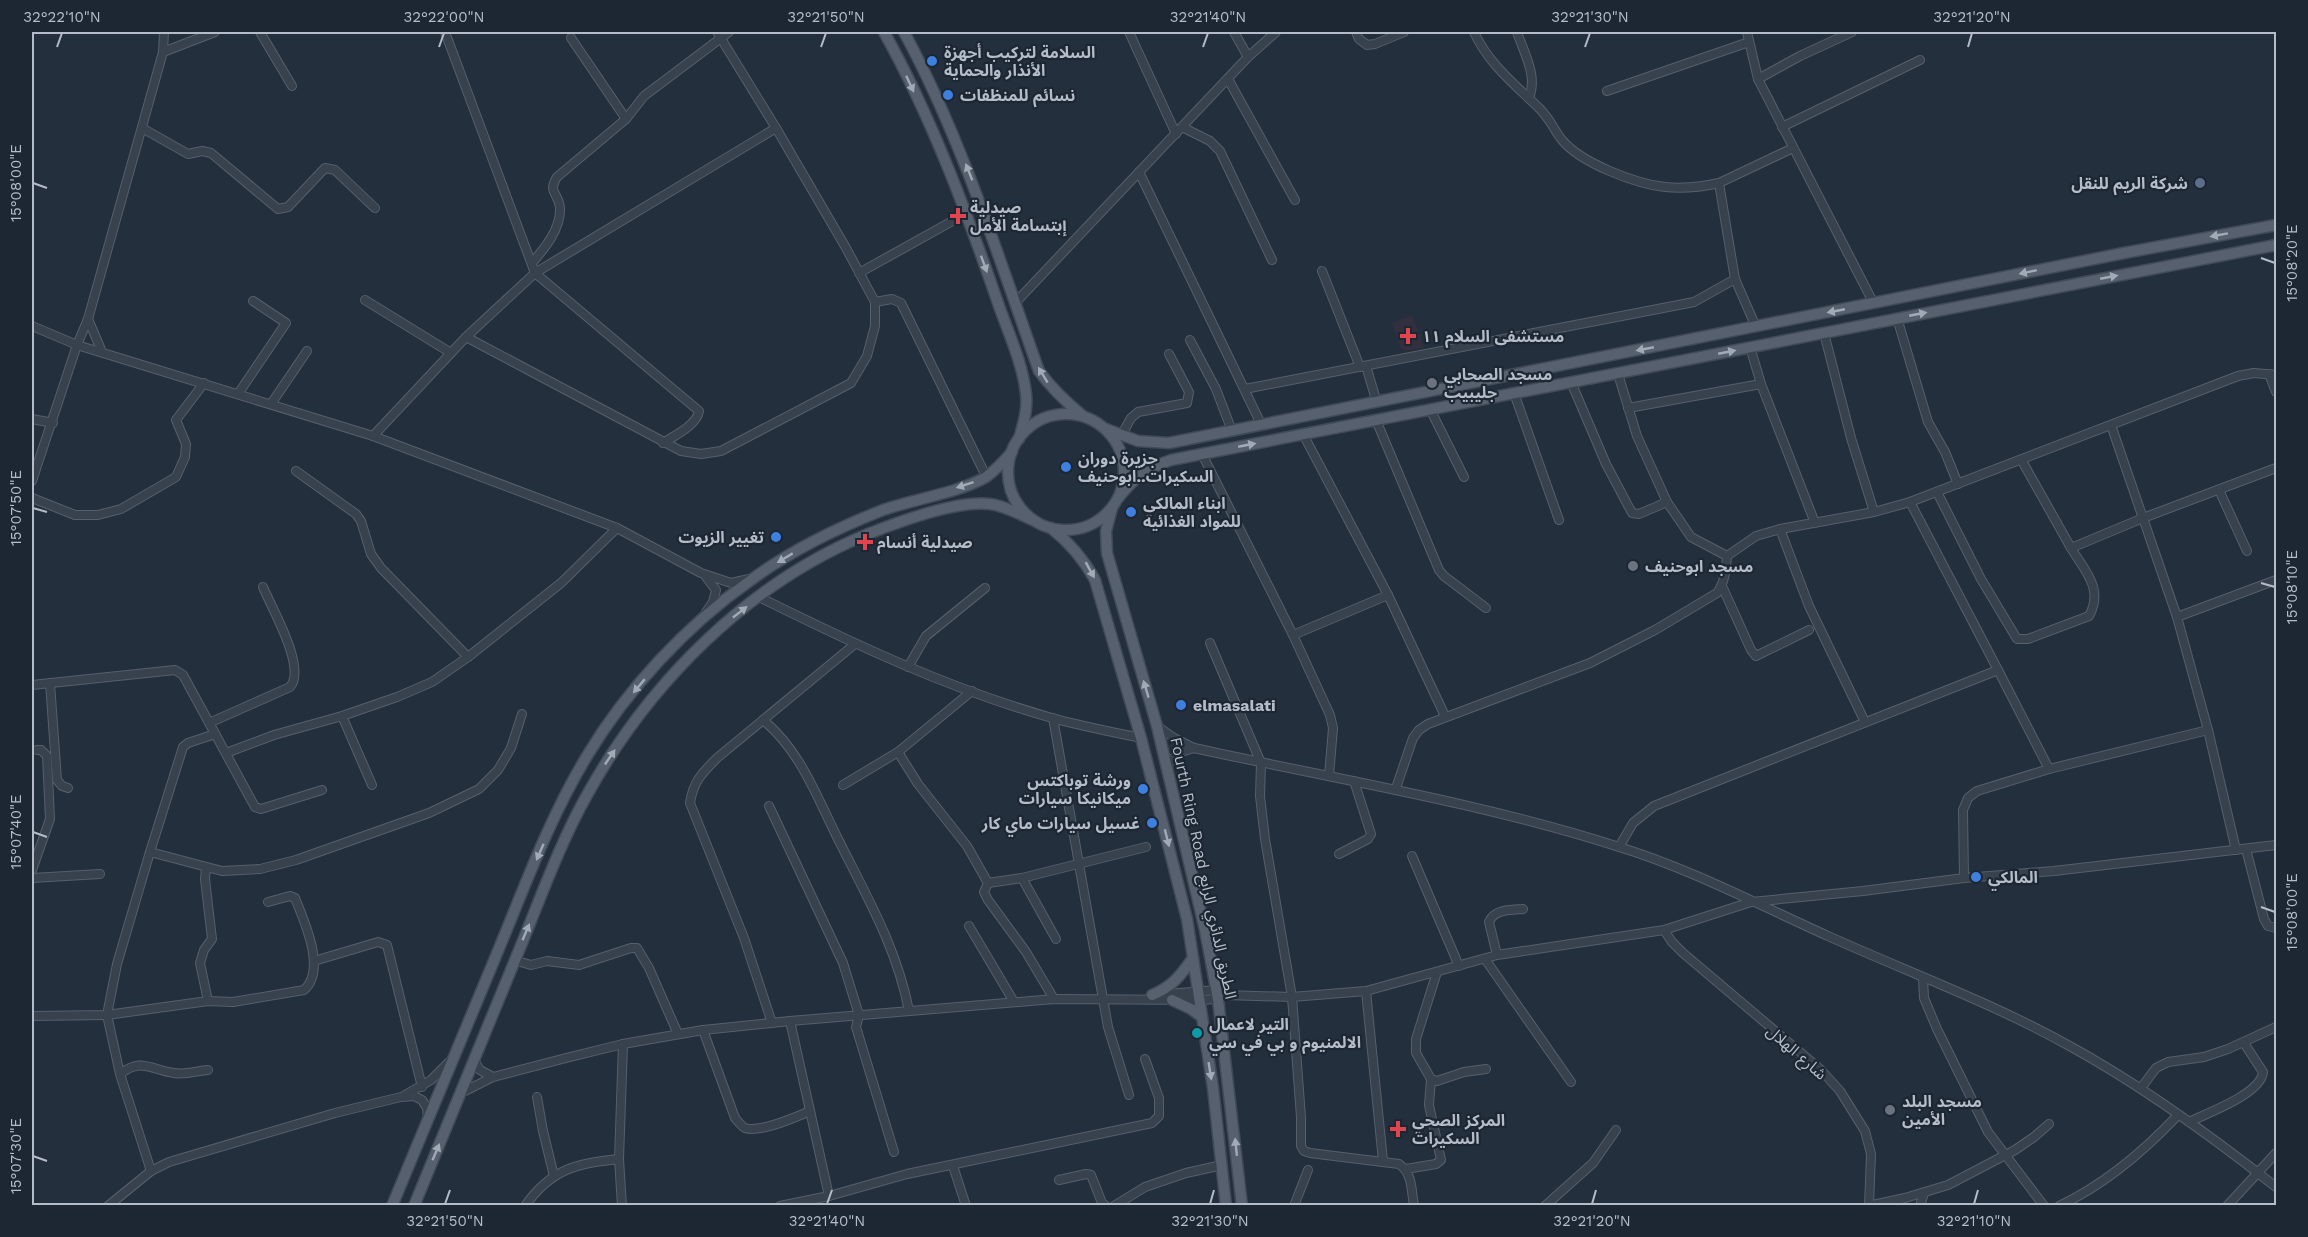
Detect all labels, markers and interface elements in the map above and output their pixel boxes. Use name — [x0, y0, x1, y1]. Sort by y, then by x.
text: 32°22'10"N — [23, 8, 101, 26]
text: 32°22'00"N — [403, 8, 485, 26]
text: 32°21'50"N — [787, 8, 865, 26]
text: 32°21'40"N — [1170, 8, 1246, 26]
text: 32°21'30"N — [1551, 8, 1629, 26]
text: 32°21'20"N — [1933, 8, 2011, 26]
place label: السلامة لتركيب أجهزة الأنذار والحماية — [944, 43, 1095, 80]
marker: السلامة لتركيب أجهزة الأنذار والحماية — [925, 54, 939, 68]
one-way arrow — [906, 75, 915, 92]
place label: نسائم للمنظفات — [960, 86, 1075, 108]
marker: نسائم للمنظفات — [941, 88, 955, 102]
text: 15°08'00"E — [7, 144, 25, 222]
one-way arrow — [963, 163, 973, 181]
place label: شركة الريم للنقل — [2071, 174, 2188, 196]
marker: شركة الريم للنقل — [2193, 176, 2207, 190]
place label: صيدلية إبتسامة الأمل — [970, 198, 1067, 237]
marker: صيدلية إبتسامة الأمل — [951, 209, 965, 223]
text: 15°08'20"E — [2283, 224, 2301, 302]
one-way arrow — [2209, 231, 2228, 240]
one-way arrow — [980, 255, 990, 273]
one-way arrow — [2018, 268, 2037, 278]
one-way arrow — [2100, 272, 2119, 281]
one-way arrow — [1827, 307, 1846, 316]
one-way arrow — [1909, 309, 1928, 318]
marker: مستشفى السلام ١١ — [1399, 327, 1417, 345]
place label: مستشفى السلام ١١ — [1422, 327, 1564, 348]
one-way arrow — [1636, 345, 1655, 355]
one-way arrow — [1717, 347, 1736, 356]
place label: مسجد الصحابي جليبيب — [1444, 365, 1552, 402]
one-way arrow — [1037, 367, 1048, 383]
marker: مسجد الصحابي جليبيب — [1425, 376, 1439, 390]
one-way arrow — [1237, 440, 1256, 449]
place label: جزيرة دوران السكيرات..ابوحنيف — [1078, 449, 1213, 486]
marker: جزيرة دوران السكيرات..ابوحنيف — [1059, 460, 1073, 474]
text: 15°07'50"E — [7, 470, 25, 546]
one-way arrow — [956, 481, 974, 490]
place label: ابناء المالكي للمواد الغذائيه — [1143, 494, 1241, 531]
marker: ابناء المالكي للمواد الغذائيه — [1124, 505, 1138, 519]
place label: تغيير الزيوت — [678, 528, 764, 547]
marker: تغيير الزيوت — [769, 530, 783, 544]
place label: صيدلية أنسام — [877, 533, 973, 554]
marker: صيدلية أنسام — [858, 535, 872, 549]
text: 15°08'10"E — [2283, 550, 2301, 624]
one-way arrow — [777, 553, 793, 564]
place label: مسجد ابوحنيف — [1645, 557, 1753, 576]
marker: مسجد ابوحنيف — [1626, 559, 1640, 573]
one-way arrow — [1085, 562, 1095, 579]
one-way arrow — [732, 607, 747, 619]
one-way arrow — [633, 678, 646, 693]
one-way arrow — [1141, 680, 1150, 698]
place label: elmasalati — [1193, 696, 1276, 715]
marker: elmasalati — [1174, 698, 1188, 712]
street label: Fourth Ring Road الطريق الدائري الرابع — [1164, 736, 1241, 1001]
one-way arrow — [604, 749, 616, 765]
place label: ورشة توباكتس ميكانيكا سيارات — [1019, 771, 1131, 808]
marker: ورشة توباكتس ميكانيكا سيارات — [1136, 782, 1150, 796]
text: 15°07'40"E — [7, 794, 25, 870]
place label: غسيل سيارات ماي كار — [981, 814, 1140, 837]
marker: غسيل سيارات ماي كار — [1145, 816, 1159, 830]
one-way arrow — [1162, 829, 1172, 847]
one-way arrow — [535, 844, 545, 862]
place label: المالكي — [1988, 868, 2038, 891]
marker: المالكي — [1969, 870, 1983, 884]
text: 15°08'00"E — [2283, 873, 2301, 951]
one-way arrow — [521, 923, 531, 941]
place label: التير لاعمال الالمنيوم و بي في سي — [1209, 1015, 1361, 1056]
street label: شارع الهلال — [1761, 1021, 1831, 1086]
marker: التير لاعمال الالمنيوم و بي في سي — [1190, 1026, 1204, 1040]
one-way arrow — [1206, 1062, 1215, 1081]
place label: مسجد البلد الأمين — [1902, 1092, 1982, 1129]
marker: مسجد البلد الأمين — [1883, 1103, 1897, 1117]
place label: المركز الصحي السكيرات — [1412, 1111, 1505, 1148]
text: 15°07'30"E — [7, 1118, 25, 1194]
marker: المركز الصحي السكيرات — [1389, 1120, 1407, 1138]
one-way arrow — [1231, 1138, 1241, 1157]
one-way arrow — [431, 1142, 441, 1160]
text: 32°21'50"N — [406, 1212, 484, 1230]
text: 32°21'40"N — [789, 1212, 865, 1230]
text: 32°21'30"N — [1171, 1212, 1249, 1230]
text: 32°21'20"N — [1553, 1212, 1631, 1230]
text: 32°21'10"N — [1937, 1212, 2011, 1230]

